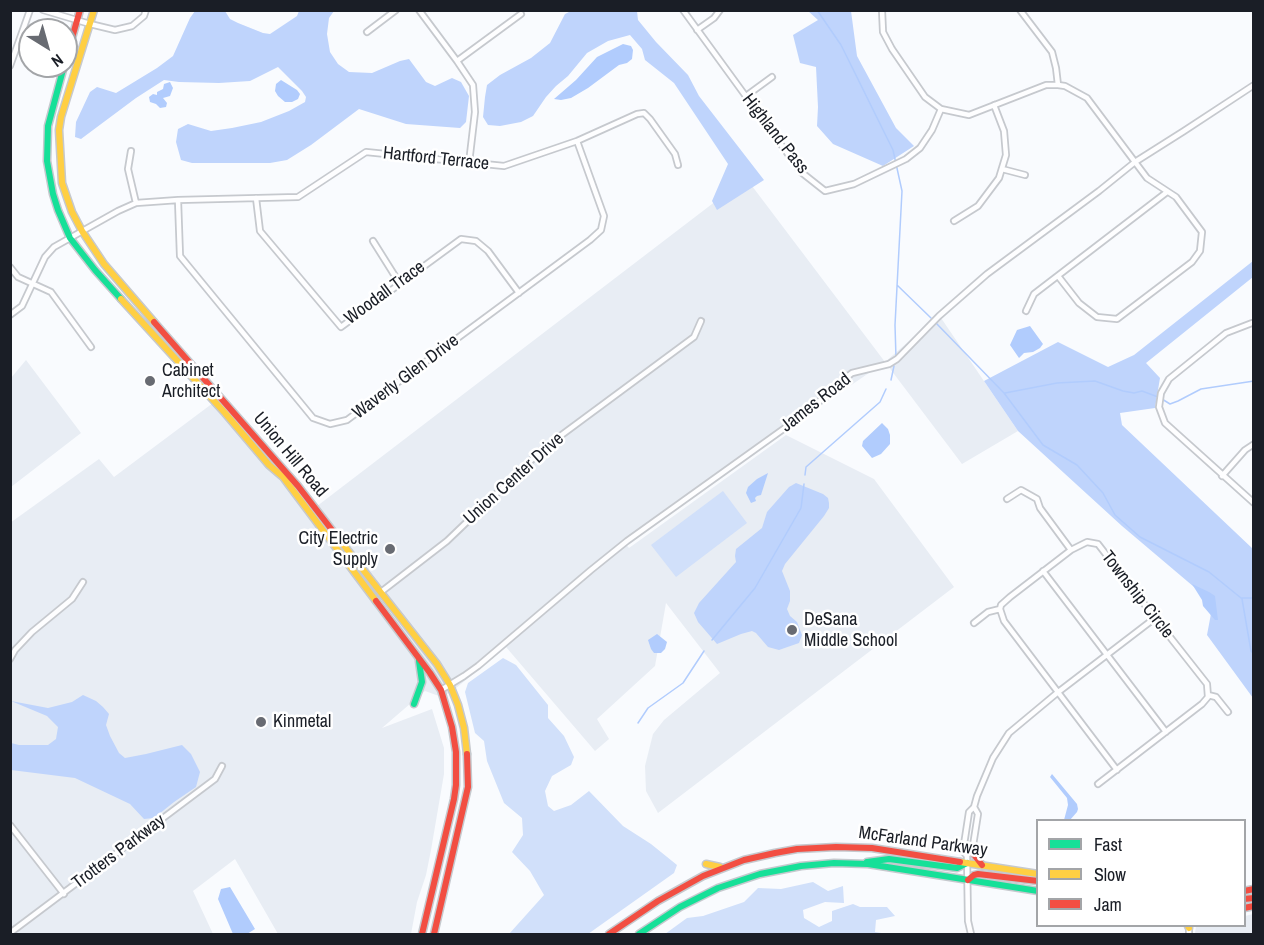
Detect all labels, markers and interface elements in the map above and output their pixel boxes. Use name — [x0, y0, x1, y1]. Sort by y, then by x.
north arrow — [18, 18, 78, 78]
text: N — [47, 49, 68, 72]
street label: Highland Pass — [737, 90, 813, 178]
street label: Hartford Terrace — [382, 143, 490, 175]
street label: Woodall Trace — [340, 257, 430, 329]
street label: Waverly Glen Drive — [349, 330, 463, 424]
place label: Cabinet Architect — [162, 360, 220, 403]
street label: James Road — [777, 369, 855, 437]
marker: Cabinet Architect — [143, 374, 157, 388]
street label: Union Hill Road — [248, 408, 332, 502]
street label: Union Center Drive — [460, 428, 568, 530]
place label: City Electric Supply — [298, 528, 378, 570]
marker: City Electric Supply — [383, 542, 397, 556]
street label: Township Circle — [1096, 547, 1178, 643]
place label: DeSana Middle School — [804, 609, 898, 652]
marker: DeSana Middle School — [785, 623, 799, 637]
place label: Kinmetal — [273, 711, 331, 733]
marker: Kinmetal — [254, 715, 268, 729]
street label: Trotters Parkway — [68, 810, 170, 894]
legend — [1036, 819, 1246, 927]
street label: McFarland Parkway — [857, 822, 989, 862]
text: Fast — [1094, 832, 1122, 857]
text: Slow — [1094, 862, 1126, 887]
text: Jam — [1094, 892, 1122, 917]

